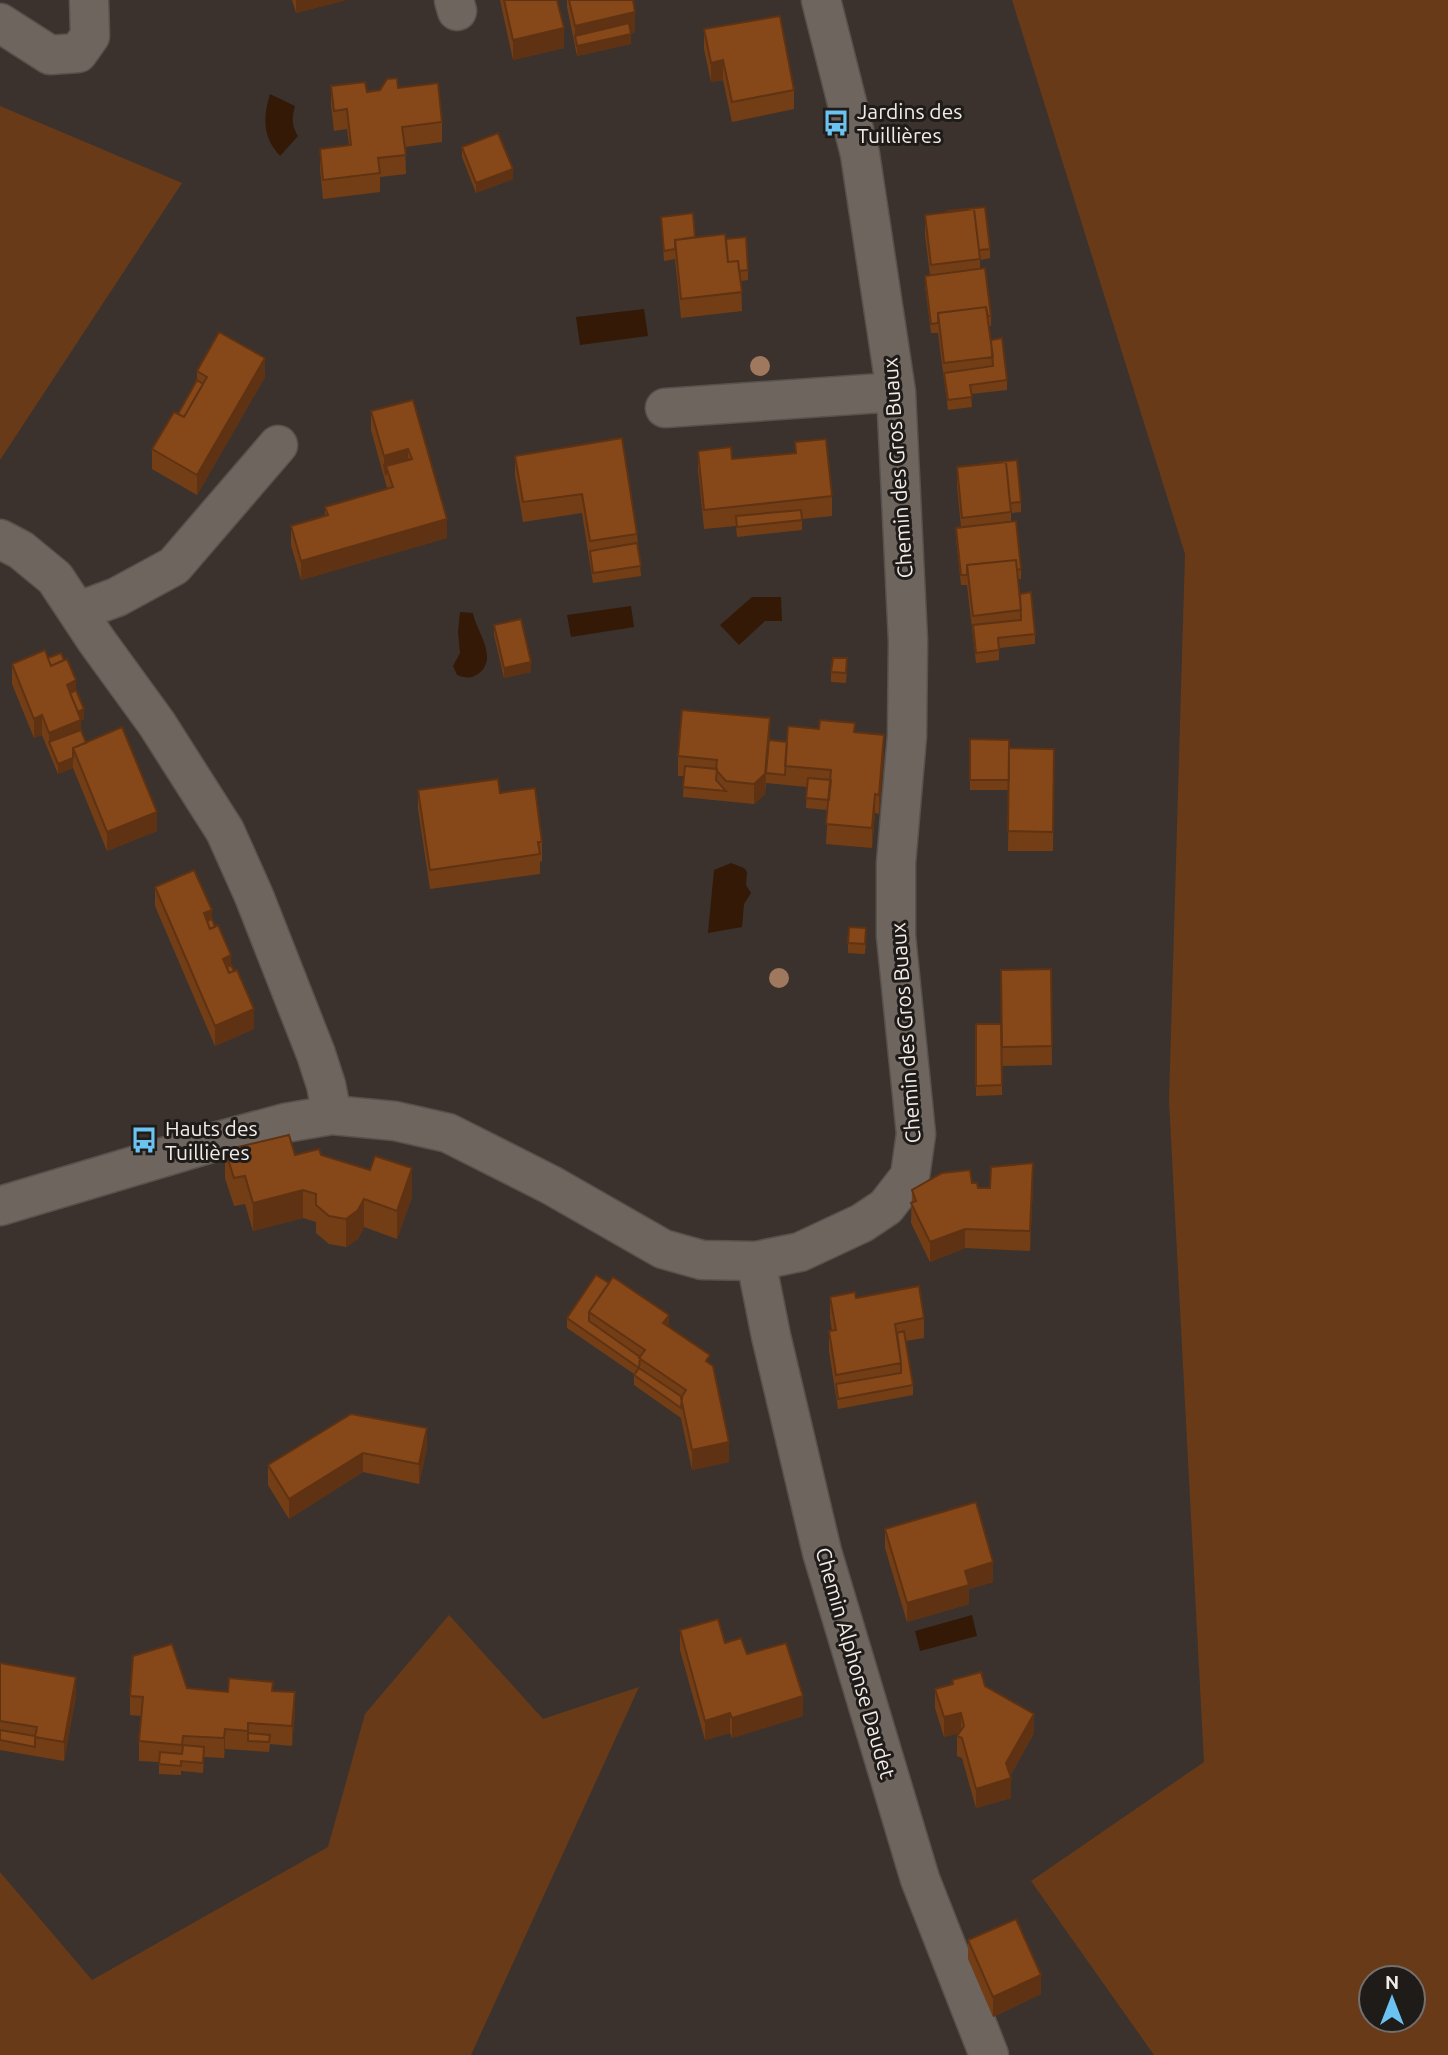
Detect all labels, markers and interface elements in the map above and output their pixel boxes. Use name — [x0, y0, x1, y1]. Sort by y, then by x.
place label: Jardins des Tuillières — [857, 99, 962, 147]
bus stop icon: Jardins des Tuillières — [821, 108, 851, 138]
street label: Chemin des Gros Buaux — [877, 357, 917, 579]
street label: Chemin des Gros Buaux — [885, 922, 925, 1144]
place label: Hauts des Tuillières — [165, 1116, 258, 1164]
bus stop icon: Hauts des Tuillières — [129, 1125, 159, 1155]
street label: Chemin Alphonse Daudet — [811, 1545, 901, 1781]
north arrow — [1357, 1964, 1427, 2034]
text: N — [1385, 1971, 1399, 1993]

